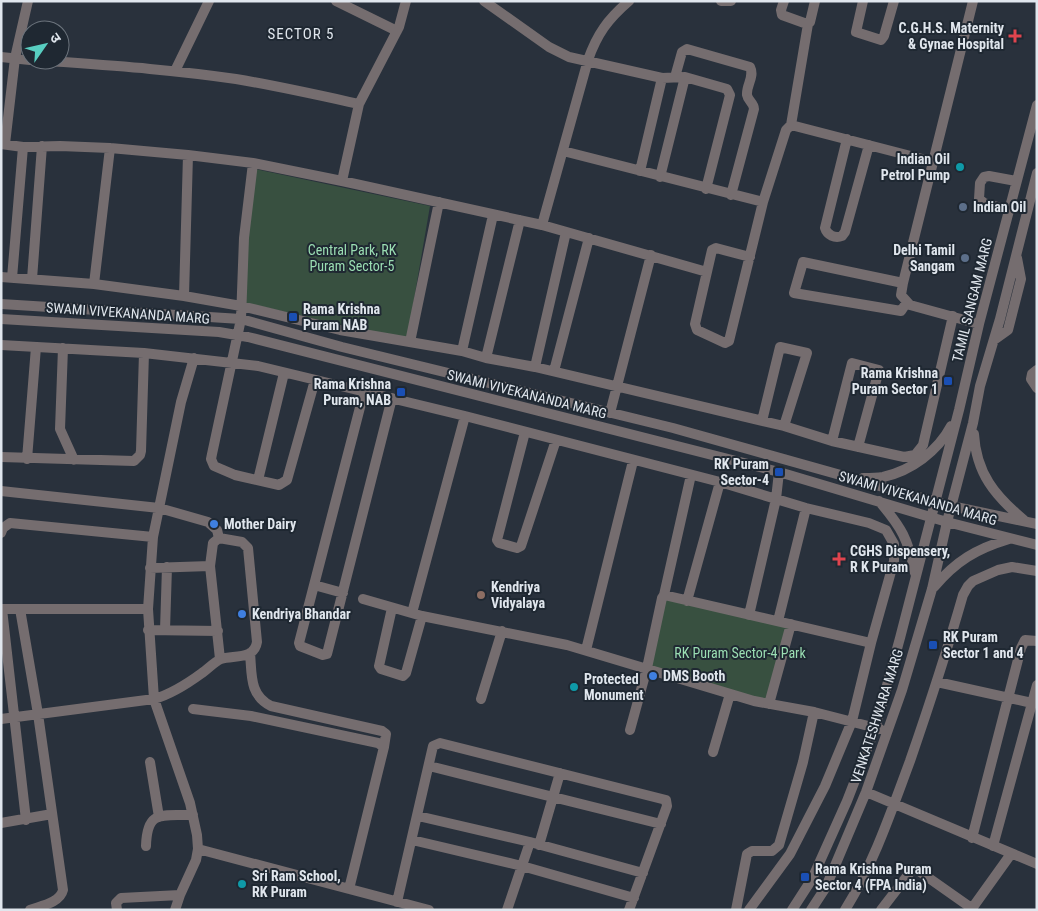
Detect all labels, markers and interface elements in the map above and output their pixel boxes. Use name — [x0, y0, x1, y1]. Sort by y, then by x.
north arrow — [20, 20, 70, 70]
place label: C.G.H.S. Maternity & Gynae Hospital — [898, 20, 1005, 52]
district label: SECTOR 5 — [268, 25, 334, 43]
marker: C.G.H.S. Maternity & Gynae Hospital — [1008, 29, 1022, 43]
text: उ — [47, 30, 65, 46]
place label: Indian Oil Petrol Pump — [881, 151, 950, 183]
marker: Indian Oil Petrol Pump — [954, 161, 966, 173]
place label: Indian Oil — [973, 199, 1026, 215]
marker: Indian Oil — [957, 201, 969, 213]
street label: TAMIL SANGAM MARG — [949, 236, 995, 364]
park label: Central Park, RK Puram Sector-5 — [308, 242, 397, 274]
place label: Delhi Tamil Sangam — [893, 242, 955, 274]
marker: Delhi Tamil Sangam — [959, 252, 971, 264]
street label: SWAMI VIVEKANANDA MARG — [46, 299, 210, 327]
place label: Rama Krishna Puram NAB — [303, 301, 381, 333]
marker: Rama Krishna Puram NAB — [287, 311, 299, 323]
place label: Rama Krishna Puram Sector 1 — [852, 365, 938, 397]
street label: SWAMI VIVEKANANDA MARG — [445, 366, 609, 422]
marker: Rama Krishna Puram Sector 1 — [942, 375, 954, 387]
place label: Rama Krishna Puram, NAB — [314, 376, 391, 408]
marker: Rama Krishna Puram, NAB — [395, 386, 407, 398]
place label: RK Puram Sector-4 — [714, 456, 769, 488]
marker: RK Puram Sector-4 — [773, 466, 785, 478]
street label: SWAMI VIVEKANANDA MARG — [837, 468, 999, 528]
place label: Mother Dairy — [224, 516, 297, 532]
marker: Mother Dairy — [208, 518, 220, 530]
place label: CGHS Dispensery, R K Puram — [850, 543, 950, 575]
marker: CGHS Dispensery, R K Puram — [832, 552, 846, 566]
place label: Kendriya Vidyalaya — [491, 579, 545, 611]
marker: Kendriya Vidyalaya — [475, 589, 487, 601]
place label: Kendriya Bhandar — [252, 606, 351, 622]
marker: Kendriya Bhandar — [236, 608, 248, 620]
place label: RK Puram Sector 1 and 4 — [943, 629, 1024, 661]
marker: RK Puram Sector 1 and 4 — [927, 639, 939, 651]
park label: RK Puram Sector-4 Park — [674, 645, 806, 661]
street label: VENKATESHWARA MARG — [848, 647, 906, 785]
place label: DMS Booth — [663, 668, 725, 684]
marker: DMS Booth — [647, 670, 659, 682]
place label: Protected Monument — [584, 671, 644, 703]
marker: Protected Monument — [568, 681, 580, 693]
place label: Rama Krishna Puram Sector 4 (FPA India) — [815, 861, 932, 894]
place label: Sri Ram School, RK Puram — [252, 868, 341, 900]
marker: Rama Krishna Puram Sector 4 (FPA India) — [799, 871, 811, 883]
marker: Sri Ram School, RK Puram — [236, 878, 248, 890]

